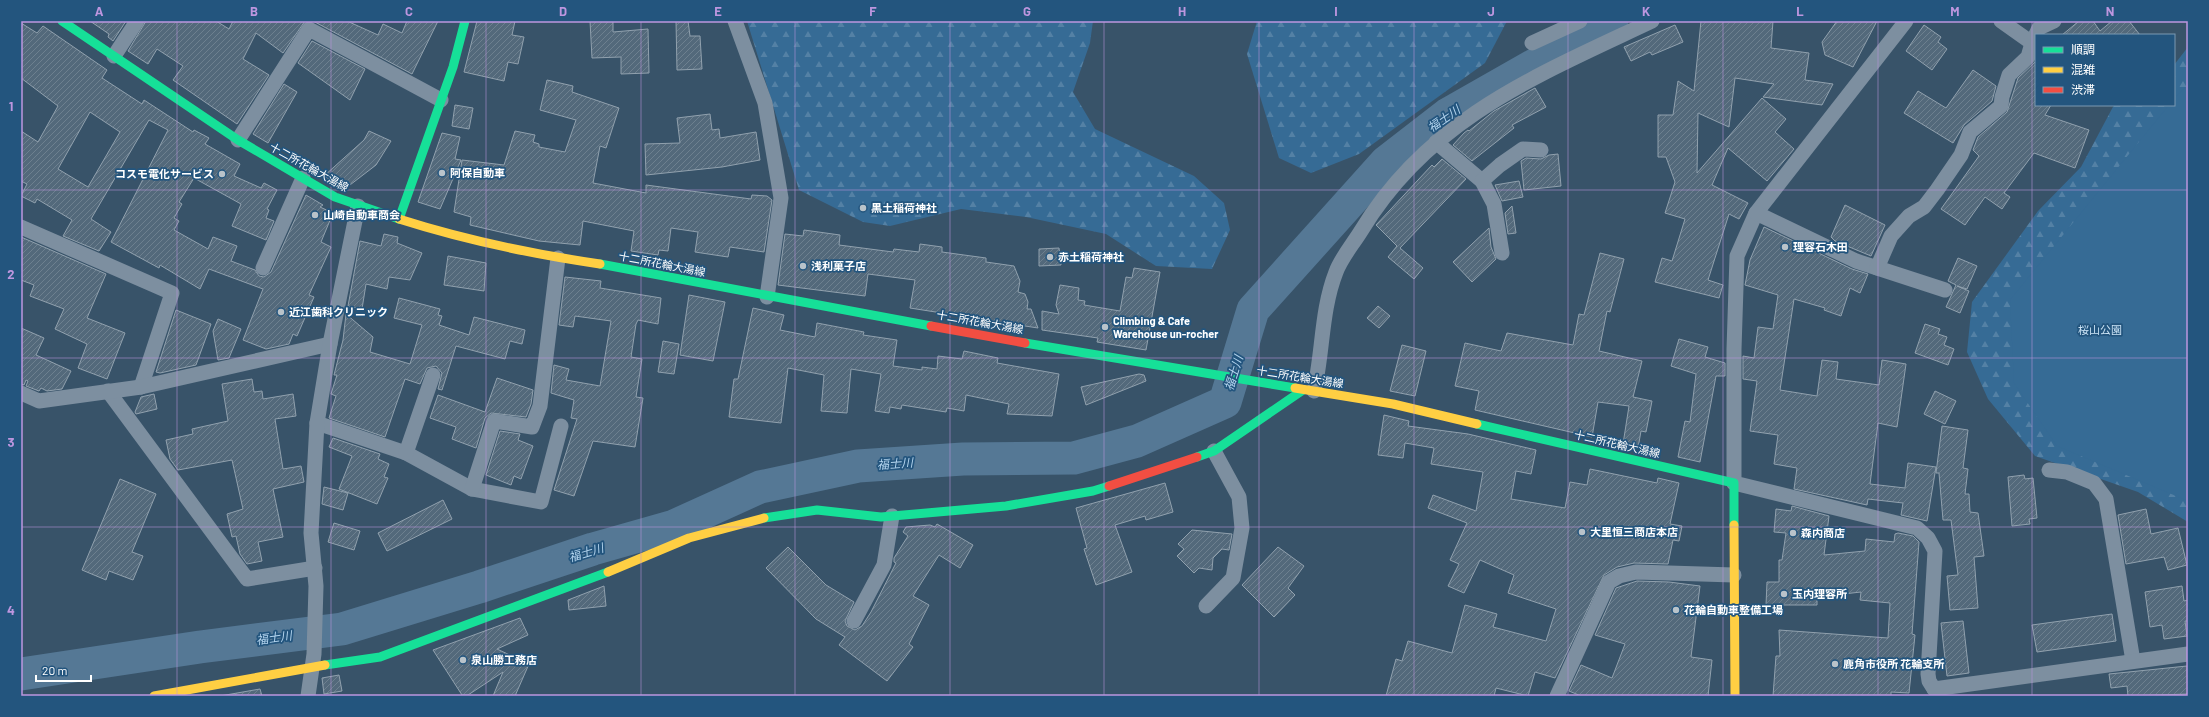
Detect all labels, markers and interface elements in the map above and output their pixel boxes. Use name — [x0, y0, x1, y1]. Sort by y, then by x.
text: A — [95, 3, 104, 19]
text: B — [250, 3, 258, 19]
text: C — [405, 3, 413, 19]
text: D — [559, 3, 567, 19]
text: E — [714, 3, 722, 19]
text: F — [869, 3, 877, 19]
text: G — [1023, 3, 1031, 19]
text: H — [1178, 3, 1186, 19]
text: I — [1334, 3, 1338, 19]
text: J — [1487, 3, 1495, 19]
text: K — [1642, 3, 1650, 19]
text: L — [1796, 3, 1804, 19]
text: M — [1950, 3, 1960, 19]
text: N — [2106, 3, 2114, 19]
legend — [2035, 34, 2175, 106]
text: 順調 — [2071, 42, 2095, 56]
text: 混雑 — [2071, 62, 2095, 76]
text: 渋滞 — [2071, 82, 2095, 96]
text: 1 — [9, 98, 13, 114]
water label: 福士川 — [1425, 101, 1464, 134]
street label: 十二所花輪大湯線 — [268, 140, 351, 194]
place label: 阿保自動車 — [450, 166, 505, 179]
place label: コスモ電化サービス — [115, 167, 214, 180]
marker: 阿保自動車 — [437, 168, 447, 178]
marker: コスモ電化サービス — [217, 169, 227, 179]
place label: 黒土稲荷神社 — [871, 201, 937, 214]
marker: 黒土稲荷神社 — [858, 203, 868, 213]
place label: 山崎自動車商会 — [323, 208, 400, 221]
marker: 山崎自動車商会 — [310, 210, 320, 220]
place label: 理容石木田 — [1793, 240, 1848, 253]
marker: 理容石木田 — [1780, 242, 1790, 252]
street label: 十二所花輪大湯線 — [618, 249, 707, 278]
place label: 赤土稲荷神社 — [1058, 250, 1124, 263]
marker: 赤土稲荷神社 — [1045, 252, 1055, 262]
place label: 浅利菓子店 — [811, 259, 866, 272]
marker: 浅利菓子店 — [798, 261, 808, 271]
text: 2 — [7, 266, 15, 282]
place label: 近江歯科クリニック — [289, 305, 388, 318]
marker: 近江歯科クリニック — [276, 307, 286, 317]
street label: 十二所花輪大湯線 — [936, 307, 1025, 336]
place label: Climbing & Cafe Warehouse un-rocher — [1113, 314, 1219, 340]
marker: Climbing & Cafe Warehouse un-rocher — [1100, 322, 1110, 332]
park label: 桜山公園 — [2078, 323, 2122, 336]
water label: 福士川 — [1221, 352, 1246, 392]
street label: 十二所花輪大湯線 — [1256, 363, 1345, 390]
street label: 十二所花輪大湯線 — [1573, 427, 1661, 460]
text: 3 — [7, 434, 15, 450]
water label: 福士川 — [876, 455, 915, 471]
place label: 大里恒三商店本店 — [1590, 525, 1678, 538]
place label: 森内商店 — [1801, 526, 1845, 539]
marker: 大里恒三商店本店 — [1577, 527, 1587, 537]
marker: 森内商店 — [1788, 528, 1798, 538]
water label: 福士川 — [566, 540, 607, 564]
place label: 玉内理容所 — [1792, 587, 1847, 600]
marker: 玉内理容所 — [1779, 589, 1789, 599]
text: 4 — [7, 602, 15, 618]
place label: 花輪自動車整備工場 — [1684, 603, 1783, 616]
marker: 花輪自動車整備工場 — [1671, 605, 1681, 615]
water label: 福士川 — [255, 627, 295, 646]
place label: 泉山勝工務店 — [471, 653, 537, 666]
marker: 泉山勝工務店 — [458, 655, 468, 665]
scale bar — [36, 657, 91, 683]
place label: 鹿角市役所 花輪支所 — [1843, 657, 1944, 670]
marker: 鹿角市役所 花輪支所 — [1830, 659, 1840, 669]
text: 20 m — [42, 663, 68, 677]

